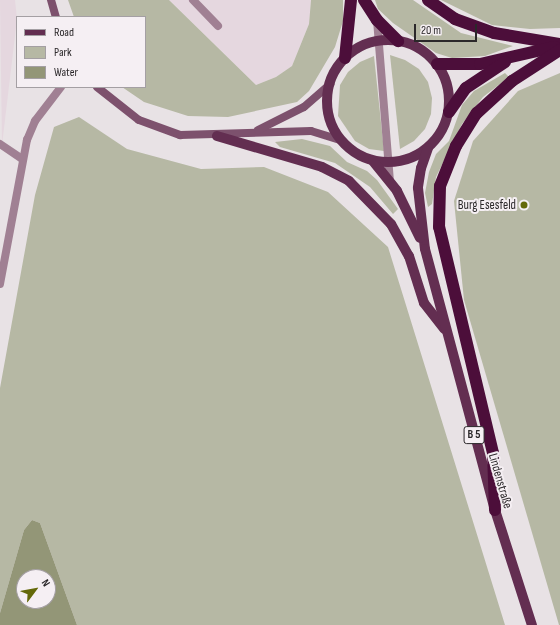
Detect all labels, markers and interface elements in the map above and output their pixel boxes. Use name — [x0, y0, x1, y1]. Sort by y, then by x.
legend — [16, 16, 146, 88]
scale bar — [416, 16, 479, 42]
text: 20 m — [421, 23, 441, 38]
text: Road — [54, 25, 74, 40]
text: Park — [54, 45, 72, 60]
text: Water — [54, 65, 78, 80]
place label: Burg Esesfeld — [458, 197, 516, 213]
marker: Burg Esesfeld — [519, 200, 529, 210]
road number: B 5 — [463, 425, 485, 445]
street label: Lindenstraße — [485, 452, 515, 510]
north arrow — [16, 569, 56, 609]
text: N — [39, 577, 53, 589]

